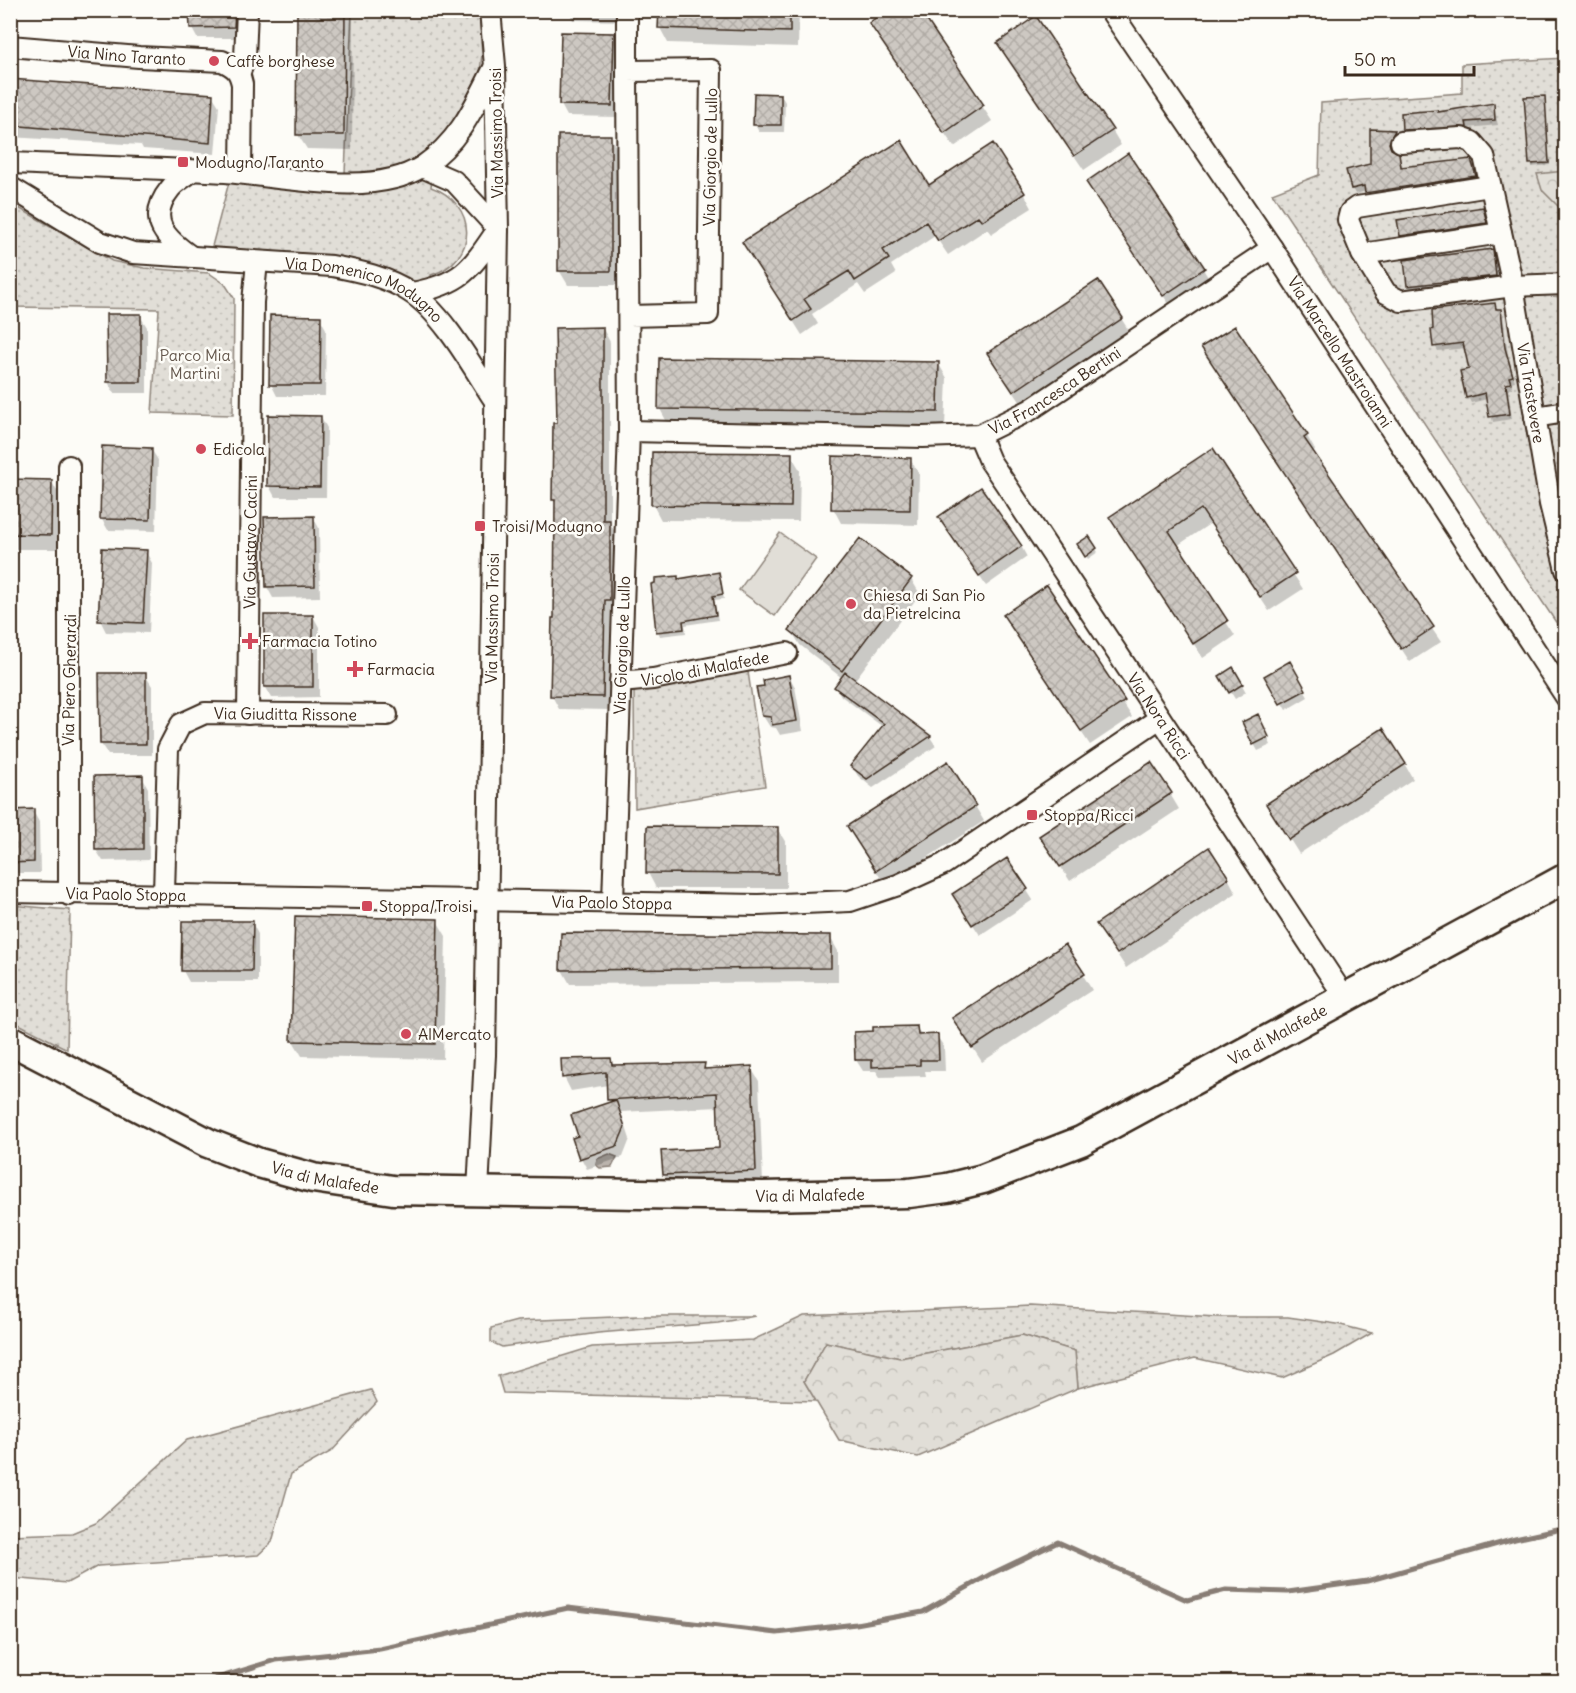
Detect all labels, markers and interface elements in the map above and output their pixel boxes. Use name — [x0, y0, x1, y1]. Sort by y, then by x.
scale bar — [1345, 39, 1474, 77]
street label: Via Nino Taranto — [67, 41, 186, 69]
text: 50 m — [1354, 48, 1396, 71]
place label: Caffè borghese — [226, 51, 335, 71]
marker: Caffè borghese — [207, 54, 221, 68]
street label: Via Massimo Troisi — [485, 68, 507, 198]
street label: Via Giorgio de Lullo — [699, 88, 721, 226]
place label: Modugno/Taranto — [195, 152, 324, 172]
marker: Modugno/Taranto — [176, 155, 190, 169]
street label: Via Domenico Modugno — [284, 253, 448, 326]
street label: Via Marcello Mastroianni — [1283, 273, 1397, 431]
street label: Via Trastevere — [1513, 341, 1550, 445]
street label: Via Francesca Bertini — [985, 342, 1125, 439]
park label: Parco Mia Martini — [159, 345, 231, 383]
place label: Edicola — [213, 439, 265, 459]
marker: Edicola — [194, 442, 208, 456]
street label: Via Gustavo Cacini — [239, 475, 261, 609]
place label: Troisi/Modugno — [492, 516, 603, 536]
marker: Troisi/Modugno — [473, 519, 487, 533]
street label: Via Massimo Troisi — [481, 553, 503, 684]
street label: Via Giorgio de Lullo — [609, 576, 634, 715]
place label: Chiesa di San Pio da Pietrelcina — [863, 585, 985, 623]
marker: Chiesa di San Pio da Pietrelcina — [844, 597, 858, 611]
street label: Via Piero Gherardi — [58, 614, 80, 746]
place label: Farmacia Totino — [262, 631, 377, 651]
marker: Farmacia Totino — [243, 634, 257, 648]
street label: Vicolo di Malafede — [640, 647, 771, 690]
place label: Farmacia — [367, 659, 435, 679]
marker: Farmacia — [348, 662, 362, 676]
street label: Via Nora Ricci — [1123, 669, 1195, 763]
street label: Via Giuditta Rissone — [214, 703, 357, 725]
place label: Stoppa/Ricci — [1044, 805, 1134, 825]
marker: Stoppa/Ricci — [1025, 808, 1039, 822]
street label: Via Paolo Stoppa — [65, 883, 186, 905]
street label: Via Paolo Stoppa — [551, 891, 672, 914]
place label: Stoppa/Troisi — [379, 896, 472, 916]
marker: Stoppa/Troisi — [360, 899, 374, 913]
street label: Via di Malafede — [1225, 1000, 1330, 1069]
place label: AlMercato — [418, 1024, 491, 1044]
marker: AlMercato — [399, 1027, 413, 1041]
street label: Via di Malafede — [269, 1157, 381, 1198]
street label: Via di Malafede — [755, 1184, 865, 1206]

